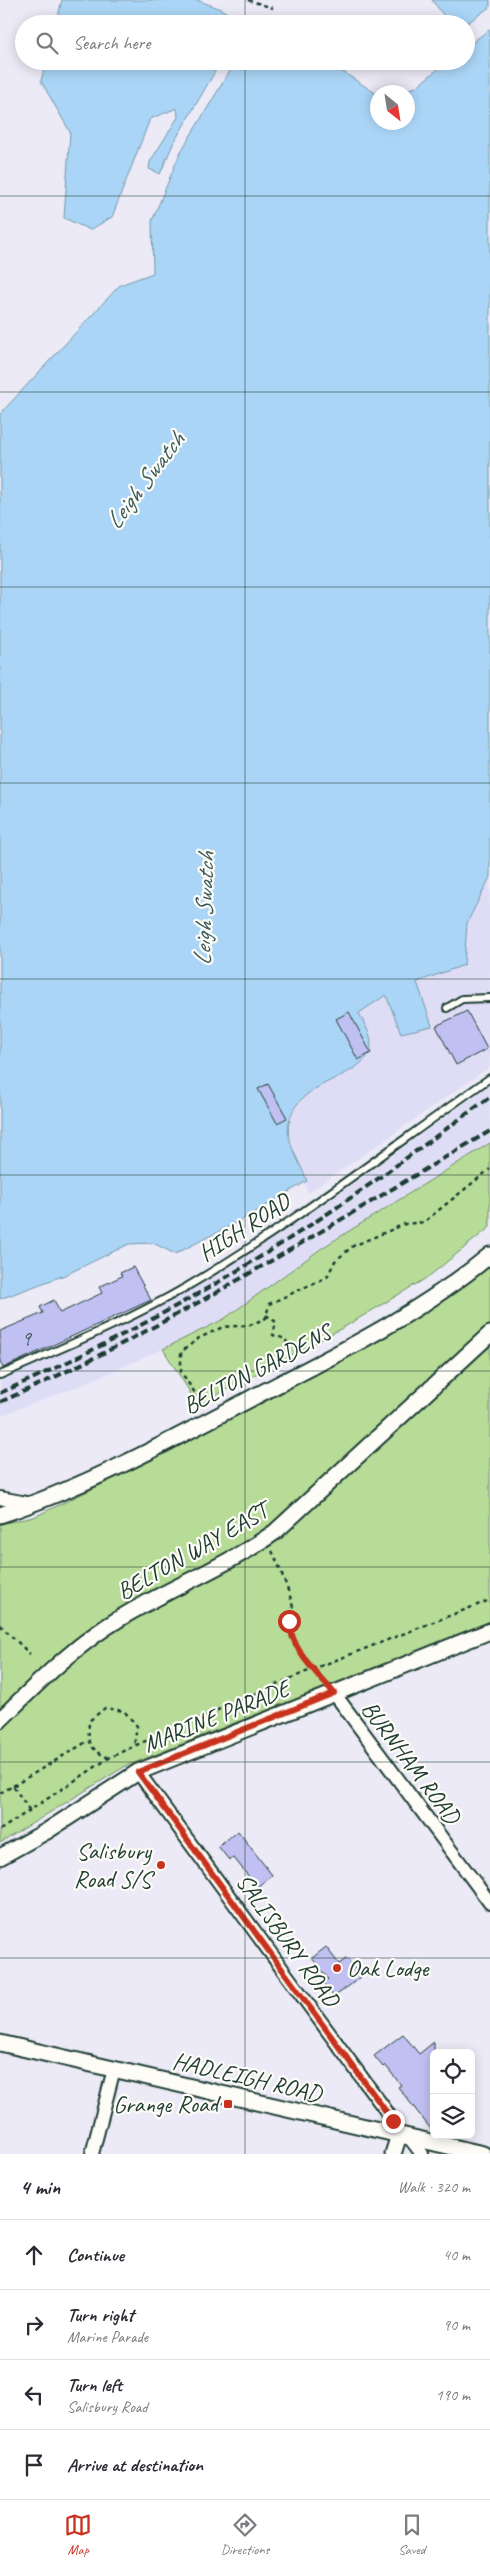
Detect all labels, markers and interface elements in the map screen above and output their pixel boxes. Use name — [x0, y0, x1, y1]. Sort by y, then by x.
search box — [15, 15, 475, 70]
icon: search — [33, 29, 61, 57]
text: Search here — [73, 31, 150, 55]
north arrow — [370, 85, 415, 130]
water label: Leigh Swatch — [98, 424, 193, 536]
water label: Leigh Swatch — [186, 850, 222, 966]
street label: HIGH ROAD — [192, 1185, 297, 1268]
street label: BELTON GARDENS — [178, 1316, 339, 1421]
house number: 9 — [21, 1325, 32, 1351]
street label: BELTON WAY EAST — [111, 1493, 278, 1606]
route start — [278, 1610, 301, 1633]
street label: MARINE PARADE — [139, 1672, 296, 1759]
street label: BURNHAM ROAD — [355, 1695, 468, 1831]
place label: Salisbury Road S/S — [74, 1836, 155, 1894]
marker: Salisbury Road S/S — [155, 1859, 167, 1871]
street label: SALISBURY ROAD — [230, 1867, 348, 2014]
place label: Oak Lodge — [347, 1953, 431, 1983]
marker: Oak Lodge — [331, 1962, 343, 1974]
street label: HADLEIGH ROAD — [170, 2045, 326, 2109]
map controls — [430, 2049, 475, 2139]
button: locate — [430, 2049, 475, 2094]
place label: Grange Road — [113, 2089, 222, 2119]
button: layers — [430, 2094, 475, 2139]
marker: Grange Road — [222, 2098, 234, 2110]
route end — [382, 2110, 405, 2133]
text: 4 min — [20, 2174, 60, 2200]
text: Walk · 320 m — [398, 2177, 470, 2197]
icon: ahead — [20, 2241, 48, 2269]
text: Continue — [67, 2243, 124, 2267]
text: 40 m — [443, 2245, 470, 2265]
text: Turn right — [67, 2303, 134, 2327]
icon: right — [20, 2311, 48, 2339]
text: 90 m — [443, 2315, 470, 2335]
text: Marine Parade — [67, 2327, 148, 2347]
text: Turn left — [67, 2373, 122, 2397]
icon: left — [20, 2381, 48, 2409]
text: 190 m — [436, 2385, 470, 2405]
text: Salisbury Road — [67, 2397, 148, 2417]
icon: arrive — [20, 2451, 48, 2479]
text: Arrive at destination — [67, 2453, 203, 2477]
tab: Map — [64, 2511, 92, 2558]
tab: Directions — [221, 2511, 269, 2558]
tab: Saved — [398, 2511, 426, 2558]

